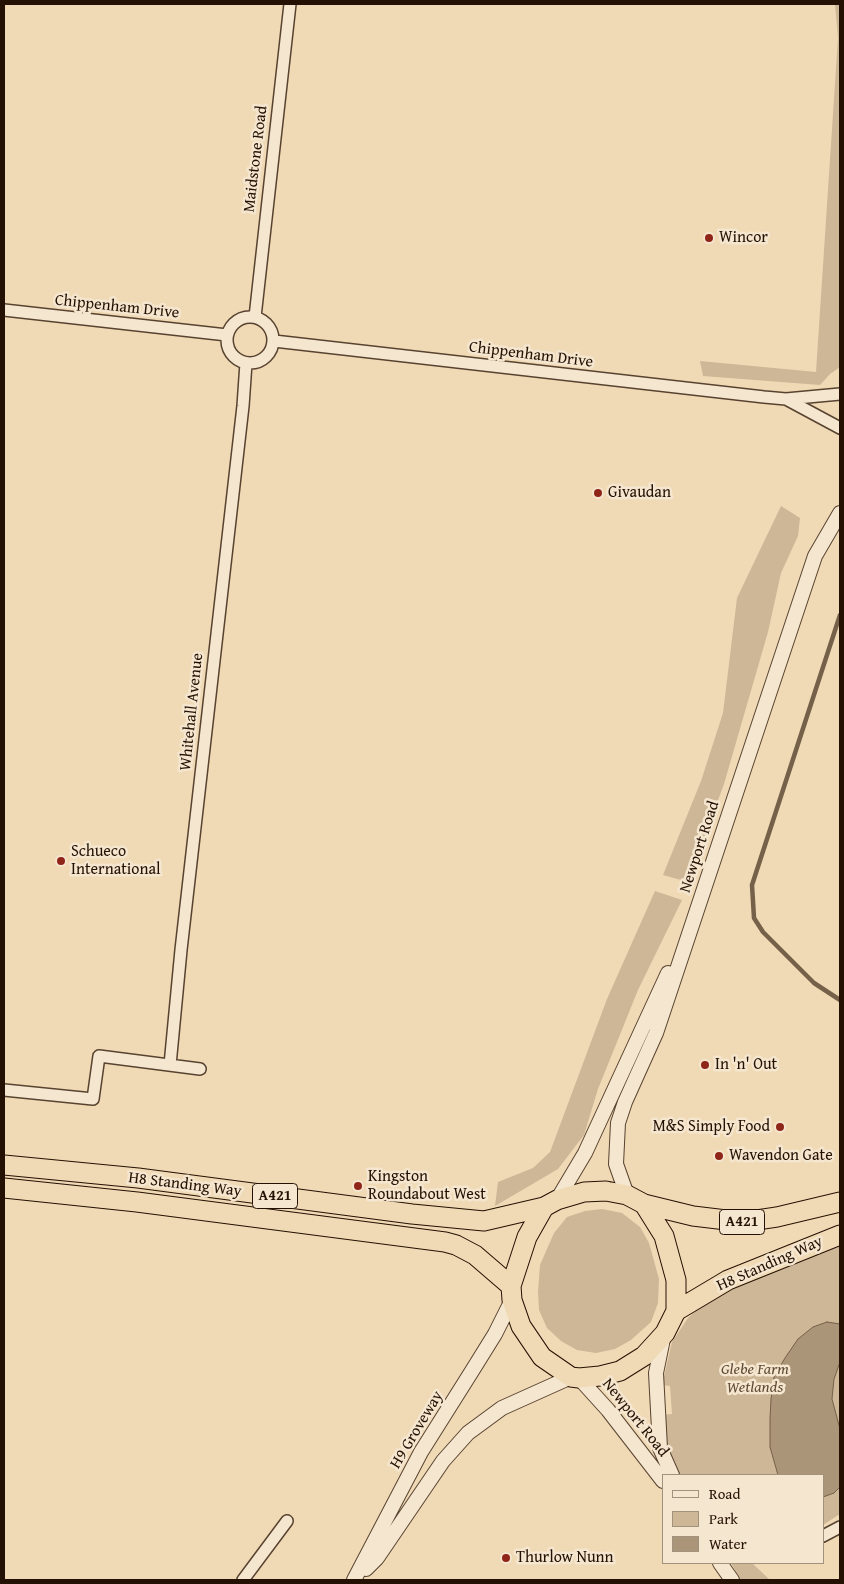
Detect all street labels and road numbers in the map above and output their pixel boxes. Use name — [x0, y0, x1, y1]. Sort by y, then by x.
street label: Maidstone Road — [240, 105, 272, 213]
street label: Chippenham Drive — [54, 291, 180, 323]
street label: Chippenham Drive — [468, 338, 594, 372]
street label: Whitehall Avenue — [176, 652, 208, 772]
street label: Newport Road — [676, 799, 724, 895]
street label: H8 Standing Way — [127, 1169, 243, 1201]
road number: A421 — [252, 1184, 298, 1208]
road number: A421 — [720, 1210, 764, 1234]
street label: H8 Standing Way — [714, 1232, 826, 1296]
street label: Newport Road — [598, 1375, 672, 1461]
street label: H9 Groveway — [386, 1388, 448, 1472]

